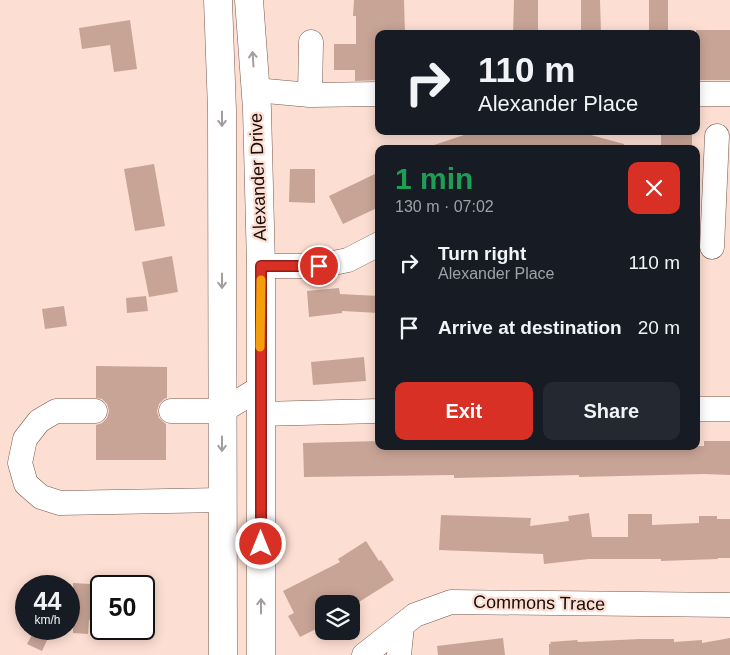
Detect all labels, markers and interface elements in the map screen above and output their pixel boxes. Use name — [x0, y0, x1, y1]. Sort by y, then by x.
icon: right — [395, 50, 460, 115]
text: 110 m — [478, 50, 575, 89]
one-way arrow — [249, 51, 258, 67]
text: Alexander Place — [478, 91, 638, 116]
one-way arrow — [217, 110, 227, 126]
street label: Alexander Drive — [246, 113, 270, 241]
text: 1 min — [395, 162, 473, 195]
button: close — [628, 162, 680, 214]
text: 130 m · 07:02 — [395, 198, 494, 215]
text: Turn right — [438, 243, 526, 264]
pin — [298, 245, 340, 287]
icon: right — [395, 249, 423, 277]
icon: arrive — [305, 252, 333, 280]
text: 110 m — [629, 252, 680, 273]
text: Alexander Place — [438, 265, 555, 282]
one-way arrow — [217, 272, 227, 289]
icon: arrive — [395, 314, 423, 342]
text: Arrive at destination — [438, 317, 622, 338]
text: 20 m — [638, 317, 680, 338]
button: Exit — [395, 382, 533, 440]
button: Share — [543, 382, 680, 440]
one-way arrow — [217, 435, 227, 451]
position arrow — [234, 517, 286, 569]
speed limit sign: 50 — [90, 575, 155, 640]
text: 44 — [34, 587, 61, 615]
street label: Commons Trace — [473, 592, 605, 614]
map controls — [315, 595, 360, 640]
button: layers — [315, 595, 360, 640]
one-way arrow — [256, 599, 266, 615]
text: km/h — [34, 613, 61, 627]

